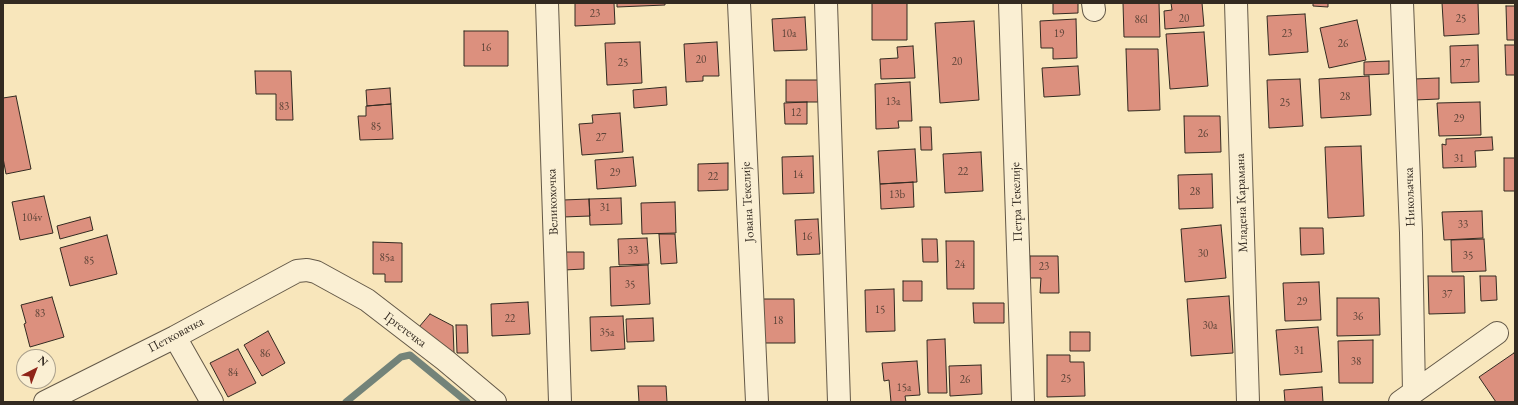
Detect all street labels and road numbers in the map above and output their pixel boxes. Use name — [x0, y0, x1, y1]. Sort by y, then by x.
street label: Младена Карамана — [1232, 153, 1252, 253]
street label: Јована Текелије — [738, 161, 758, 243]
street label: Петра Текелије — [1008, 162, 1026, 242]
street label: Никољачка — [1401, 167, 1419, 227]
street label: Великохочка — [544, 169, 562, 235]
street label: Гргетечка — [381, 309, 429, 351]
street label: Петковачка — [145, 314, 207, 356]

